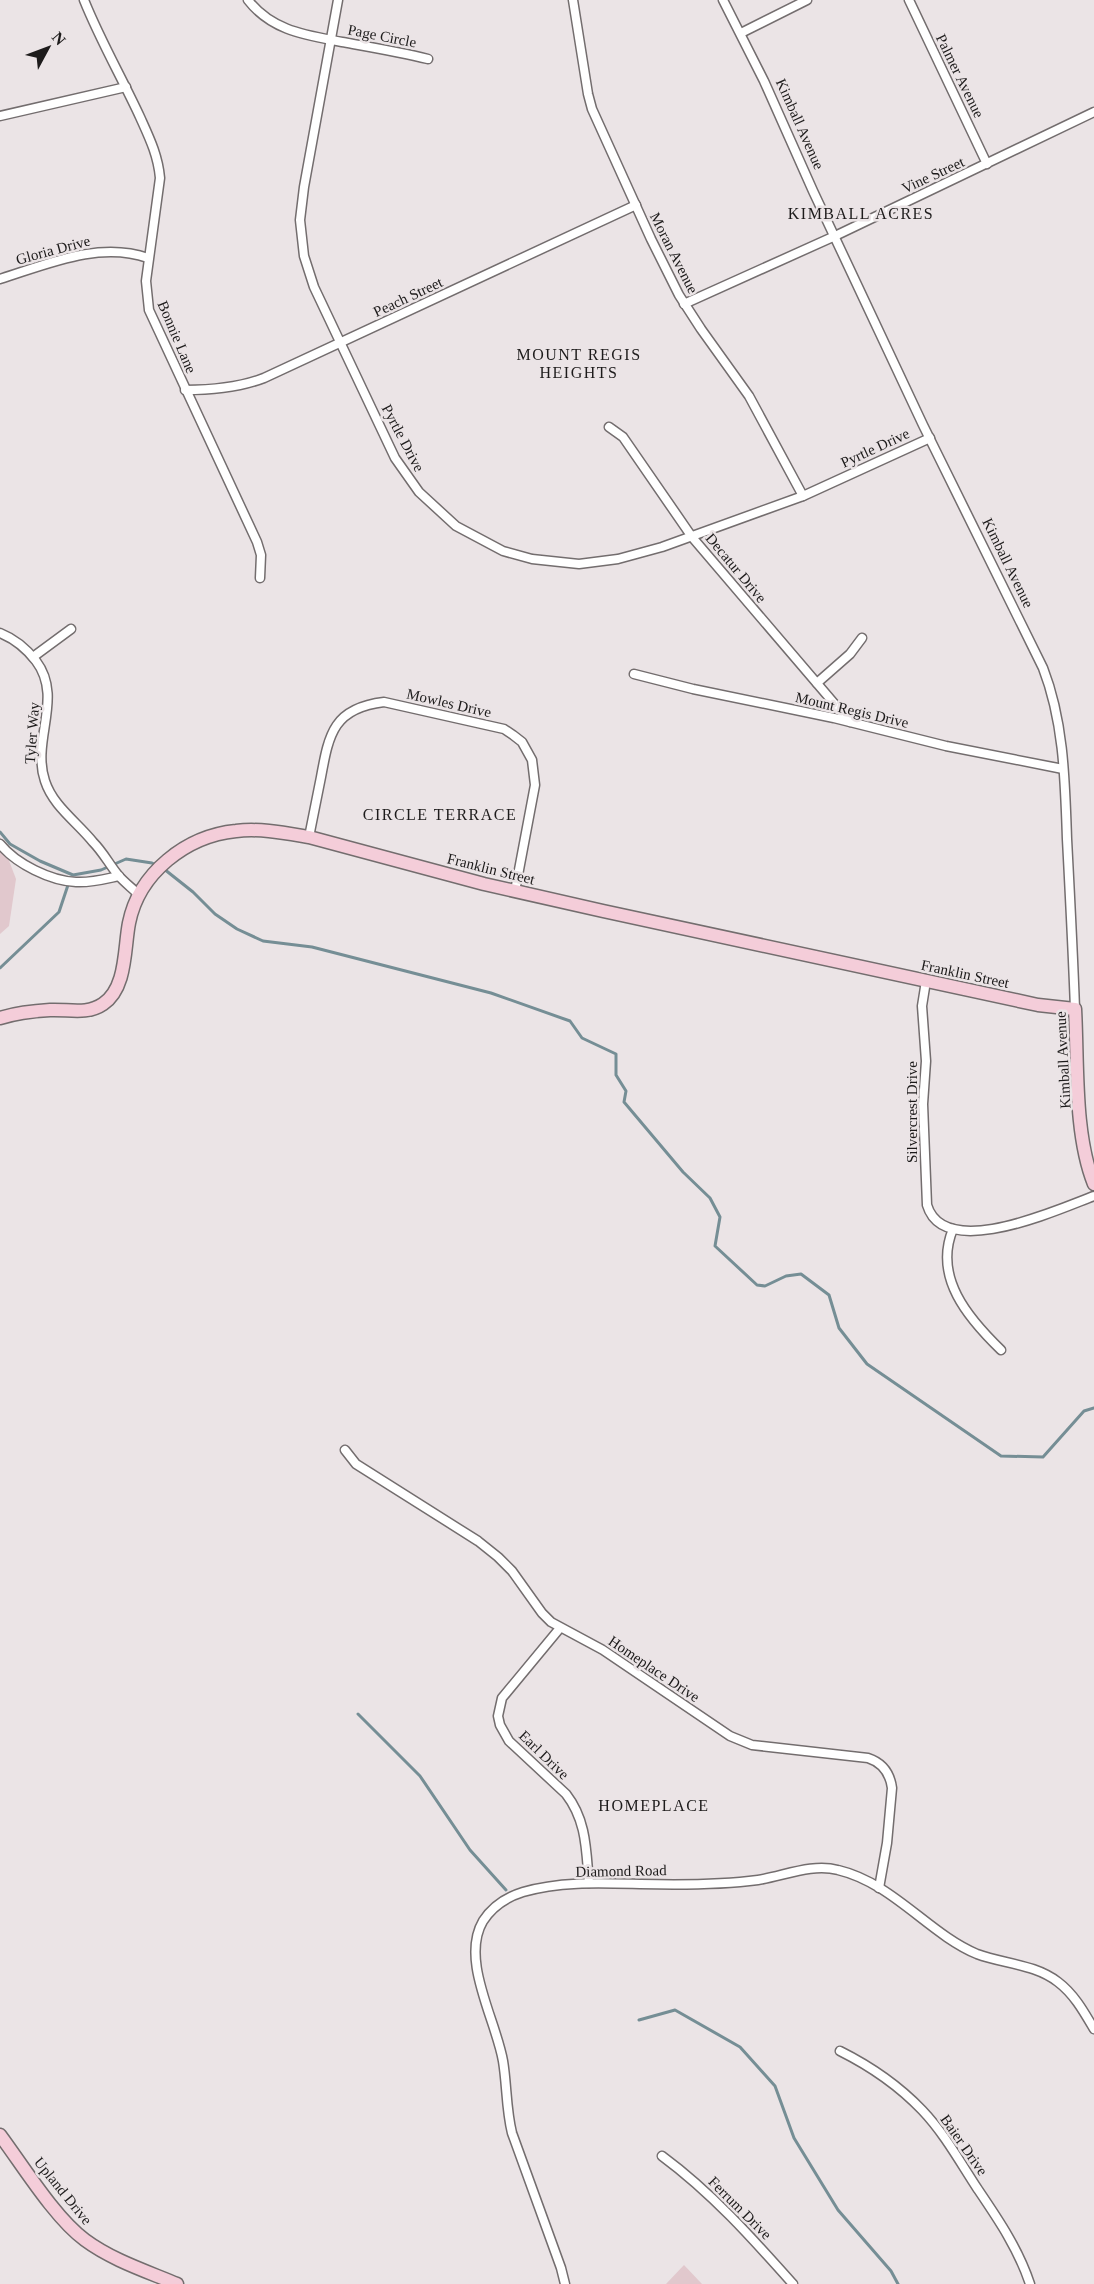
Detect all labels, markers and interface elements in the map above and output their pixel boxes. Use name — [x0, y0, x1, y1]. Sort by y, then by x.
north arrow — [18, 18, 78, 78]
street label: Page Circle — [346, 22, 418, 51]
text: N — [49, 29, 69, 49]
street label: Palmer Avenue — [933, 32, 987, 121]
street label: Kimball Avenue — [773, 76, 827, 172]
street label: Vine Street — [899, 153, 967, 196]
district label: KIMBALL ACRES — [788, 205, 934, 222]
street label: Moran Avenue — [647, 210, 701, 296]
street label: Gloria Drive — [14, 232, 92, 268]
street label: Peach Street — [371, 274, 446, 320]
street label: Bonnie Lane — [155, 298, 200, 376]
district label: MOUNT REGIS HEIGHTS — [516, 346, 642, 381]
street label: Pyrtle Drive — [379, 402, 428, 475]
street label: Pyrtle Drive — [838, 425, 912, 471]
street label: Kimball Avenue — [979, 516, 1037, 611]
street label: Decatur Drive — [702, 530, 770, 606]
street label: Mowles Drive — [405, 686, 493, 721]
street label: Mount Regis Drive — [794, 689, 911, 731]
street label: Tyler Way — [22, 701, 42, 764]
district label: CIRCLE TERRACE — [363, 806, 517, 823]
street label: Franklin Street — [446, 850, 537, 888]
street label: Franklin Street — [920, 957, 1011, 991]
street label: Kimball Avenue — [1052, 1011, 1074, 1109]
street label: Silvercrest Drive — [904, 1061, 920, 1163]
street label: Homeplace Drive — [606, 1633, 703, 1706]
street label: Earl Drive — [516, 1727, 572, 1783]
district label: HOMEPLACE — [598, 1797, 710, 1814]
street label: Diamond Road — [575, 1862, 667, 1880]
street label: Baier Drive — [937, 2112, 991, 2179]
street label: Upland Drive — [31, 2154, 95, 2228]
street label: Ferrum Drive — [705, 2173, 775, 2243]

